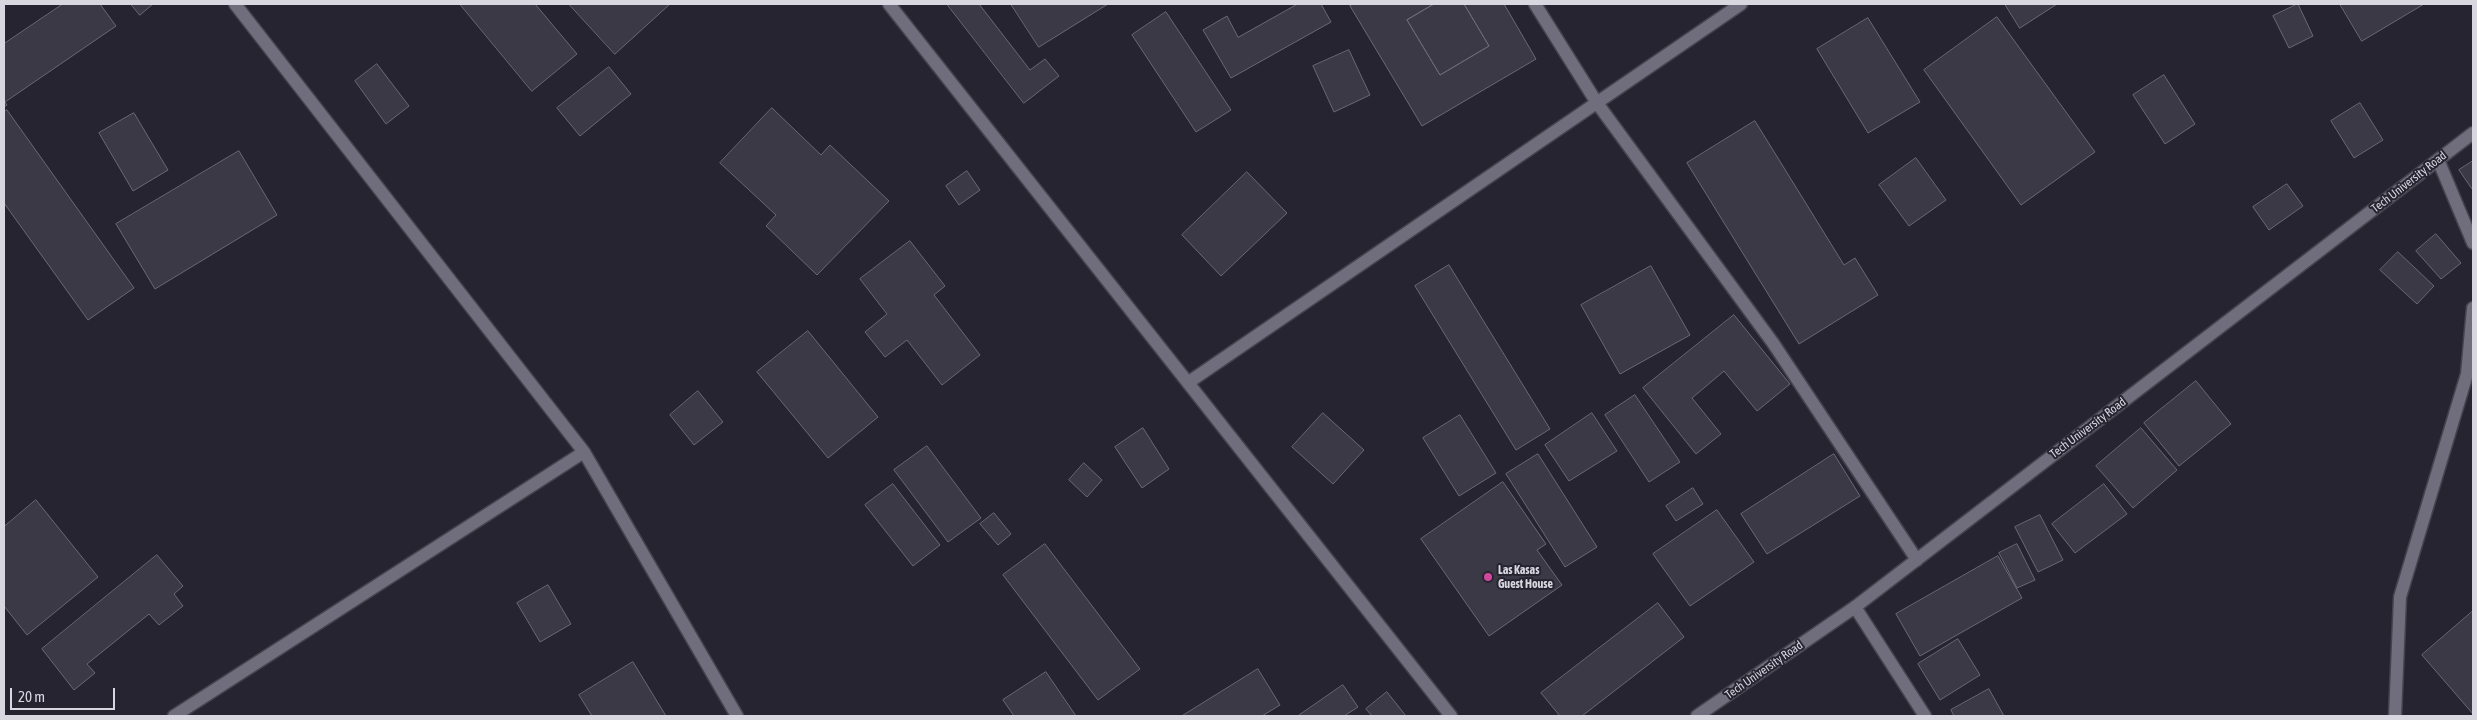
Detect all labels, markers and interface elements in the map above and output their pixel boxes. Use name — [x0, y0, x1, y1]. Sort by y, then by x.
street label: Tech University Road — [2369, 148, 2449, 216]
street label: Tech University Road — [2047, 395, 2129, 461]
place label: Las Kasas Guest House — [1498, 563, 1553, 591]
marker: Las Kasas Guest House — [1482, 571, 1494, 583]
street label: Tech University Road — [1722, 638, 1806, 702]
scale bar — [12, 678, 118, 710]
text: 20 m — [18, 688, 45, 705]

